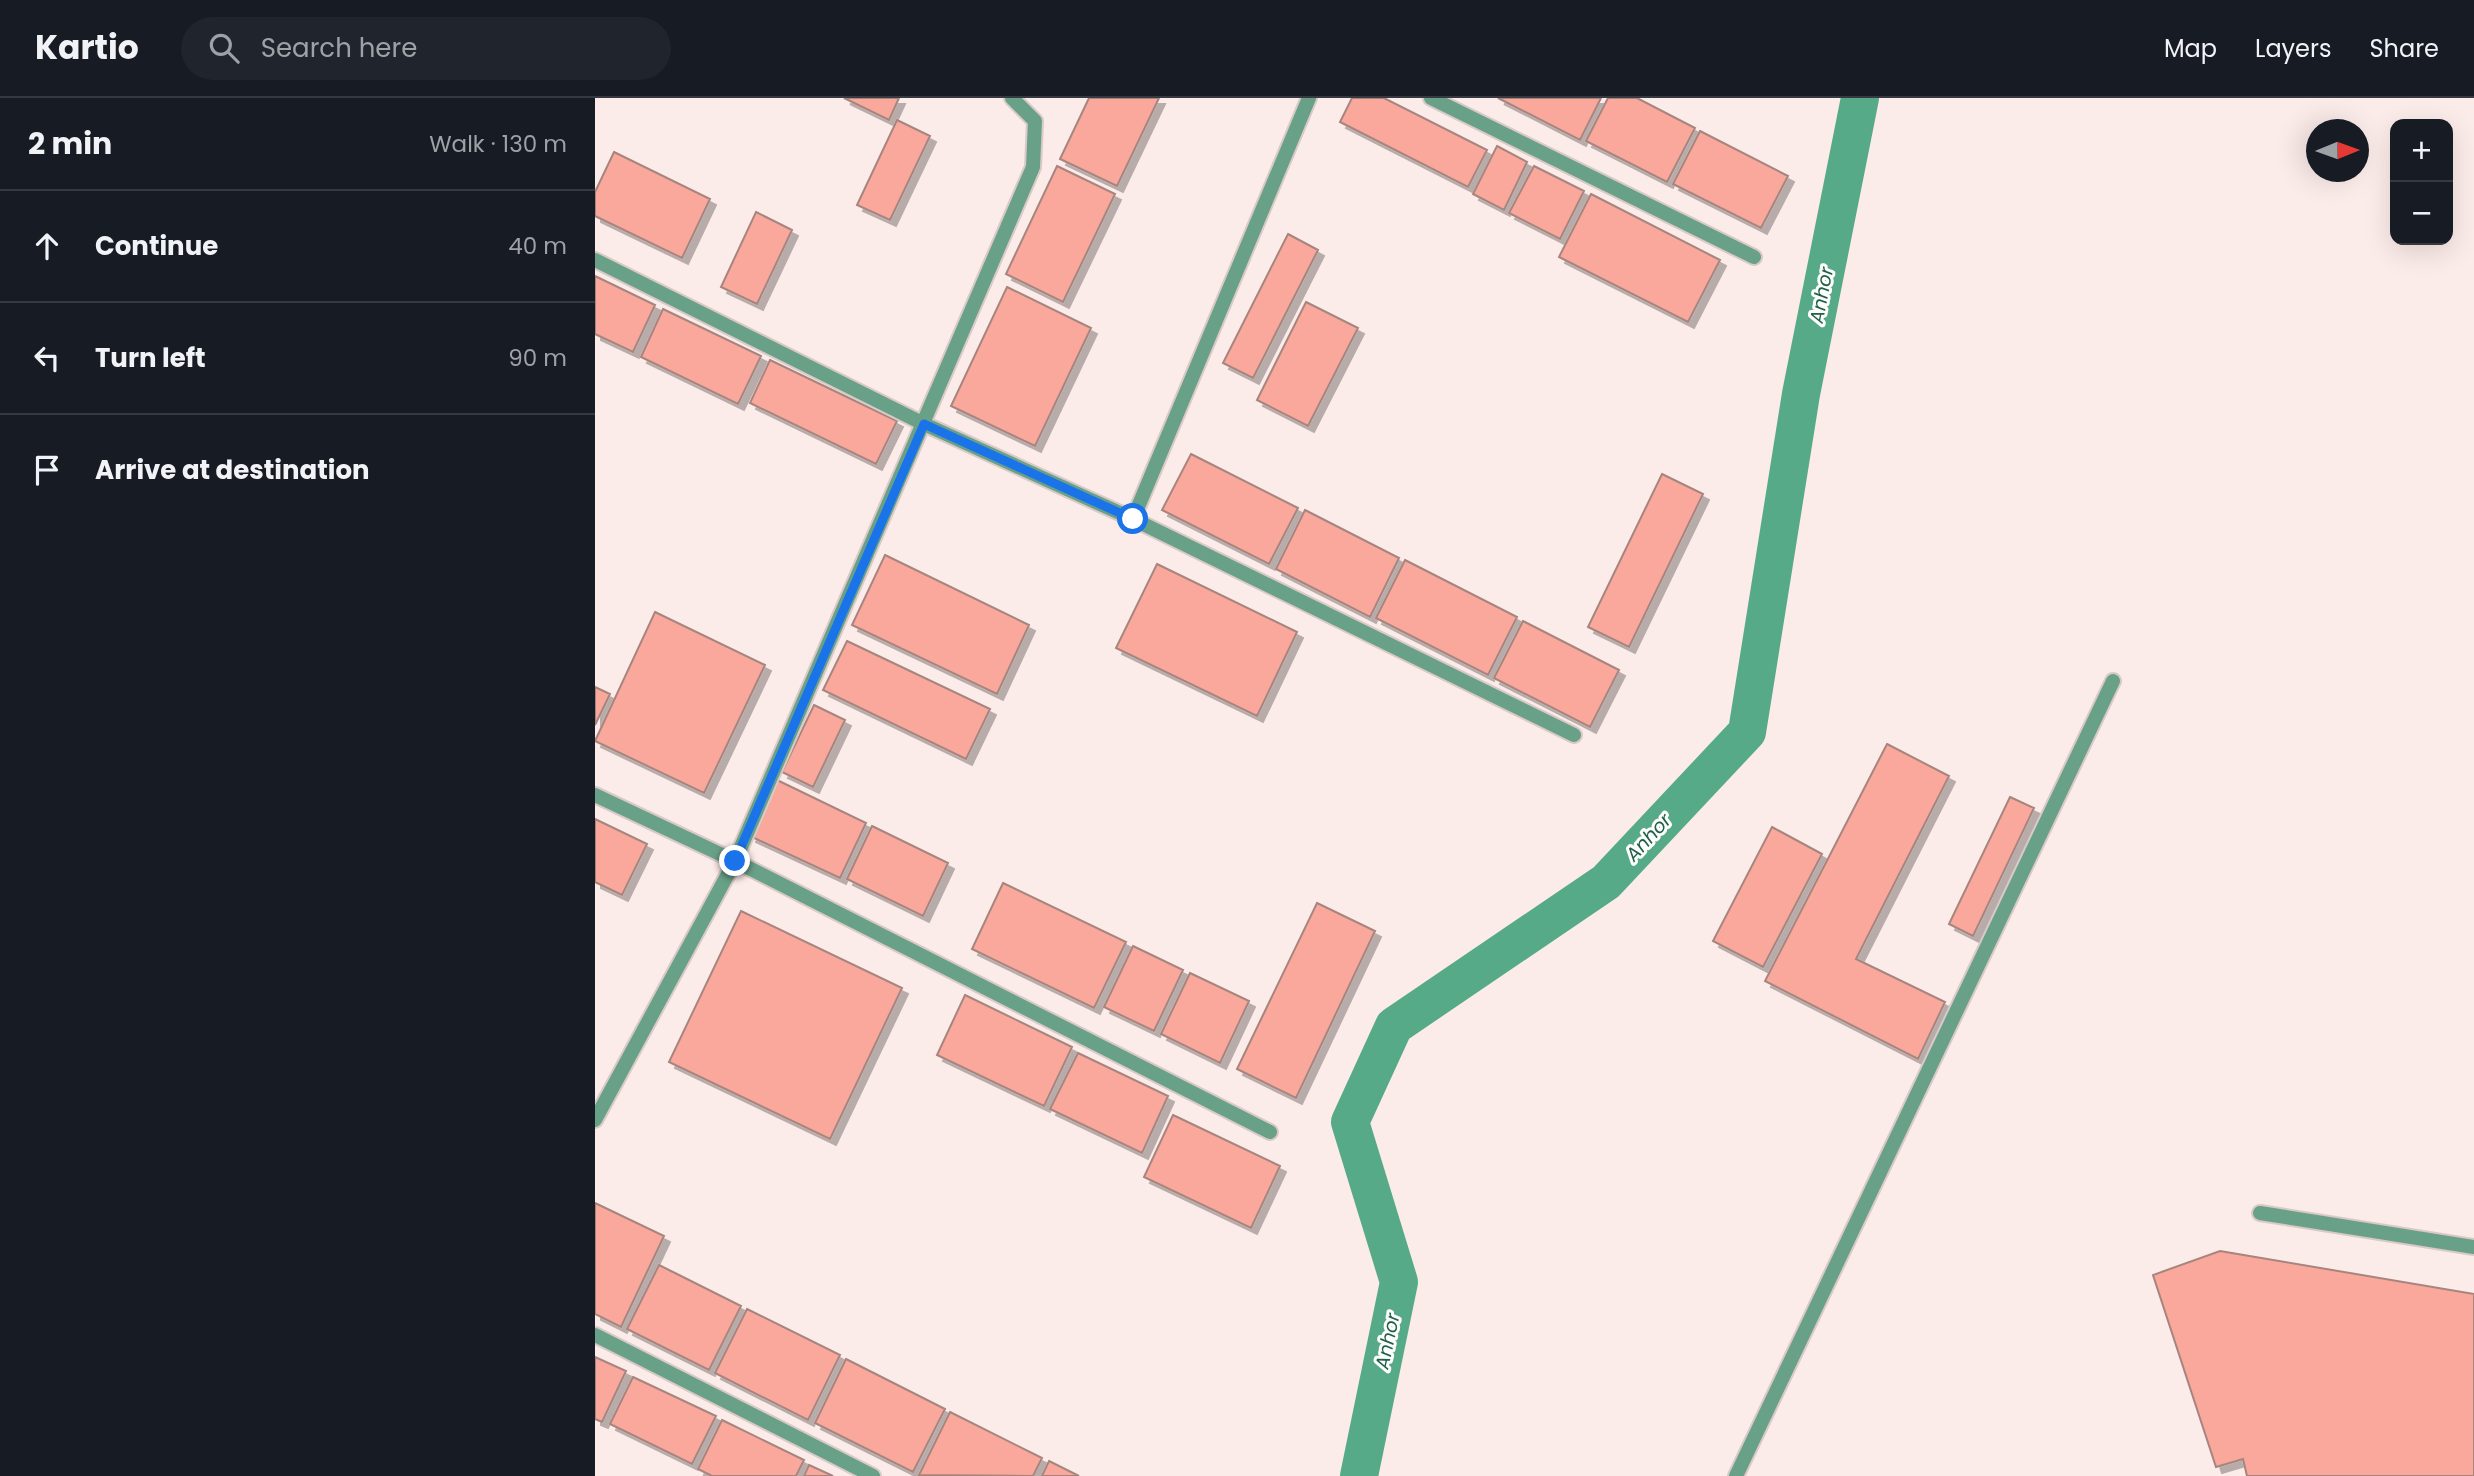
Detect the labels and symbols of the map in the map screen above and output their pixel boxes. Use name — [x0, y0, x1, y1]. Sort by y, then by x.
north arrow — [2306, 119, 2369, 182]
water label: Anhor — [1803, 264, 1840, 326]
route start — [1117, 503, 1148, 534]
water label: Anhor — [1619, 807, 1678, 868]
route end — [719, 845, 750, 876]
water label: Anhor — [1368, 1310, 1407, 1372]

